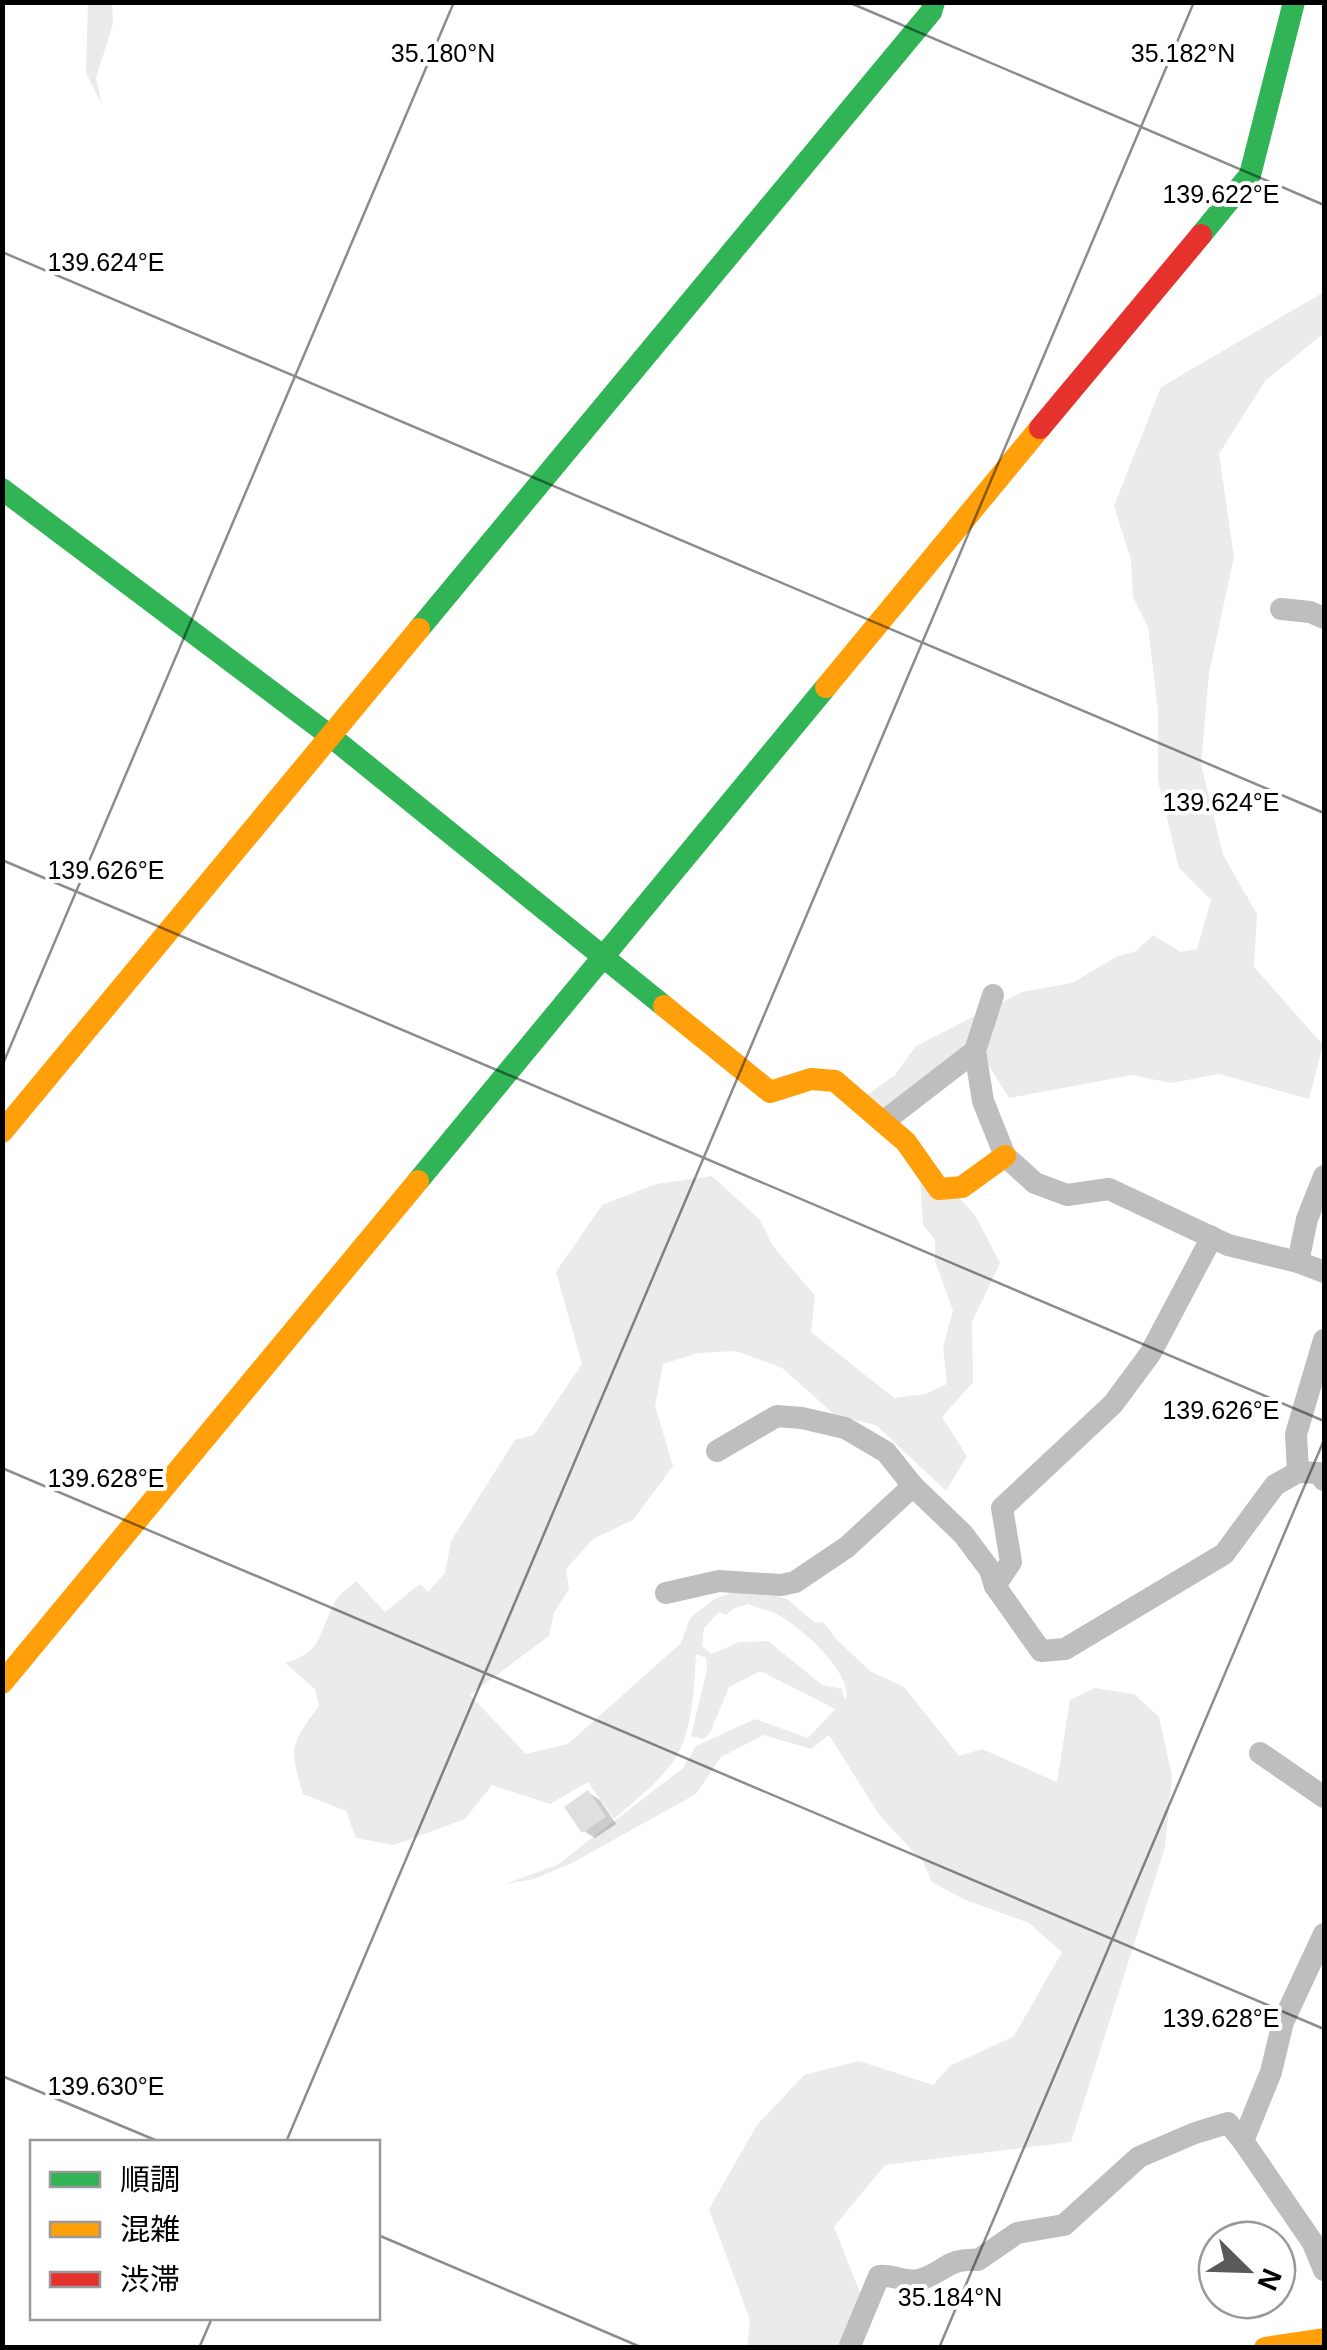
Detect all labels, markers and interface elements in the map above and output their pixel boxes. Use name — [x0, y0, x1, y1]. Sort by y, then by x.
text: 35.180°N — [391, 39, 495, 67]
text: 35.182°N — [1131, 39, 1235, 67]
text: 139.622°E — [1162, 180, 1280, 208]
text: 139.624°E — [47, 248, 165, 276]
text: 139.624°E — [1162, 788, 1280, 816]
text: 139.626°E — [47, 856, 165, 884]
text: 139.626°E — [1162, 1396, 1280, 1424]
text: 139.628°E — [47, 1464, 165, 1492]
text: 139.628°E — [1162, 2004, 1280, 2032]
text: 139.630°E — [47, 2072, 165, 2100]
legend — [30, 2140, 380, 2320]
text: 順調 — [120, 2163, 180, 2196]
text: 混雑 — [120, 2213, 180, 2246]
north arrow — [1197, 2220, 1297, 2320]
text: 渋滞 — [120, 2263, 180, 2296]
text: N — [1251, 2264, 1288, 2295]
text: 35.184°N — [898, 2283, 1002, 2311]

